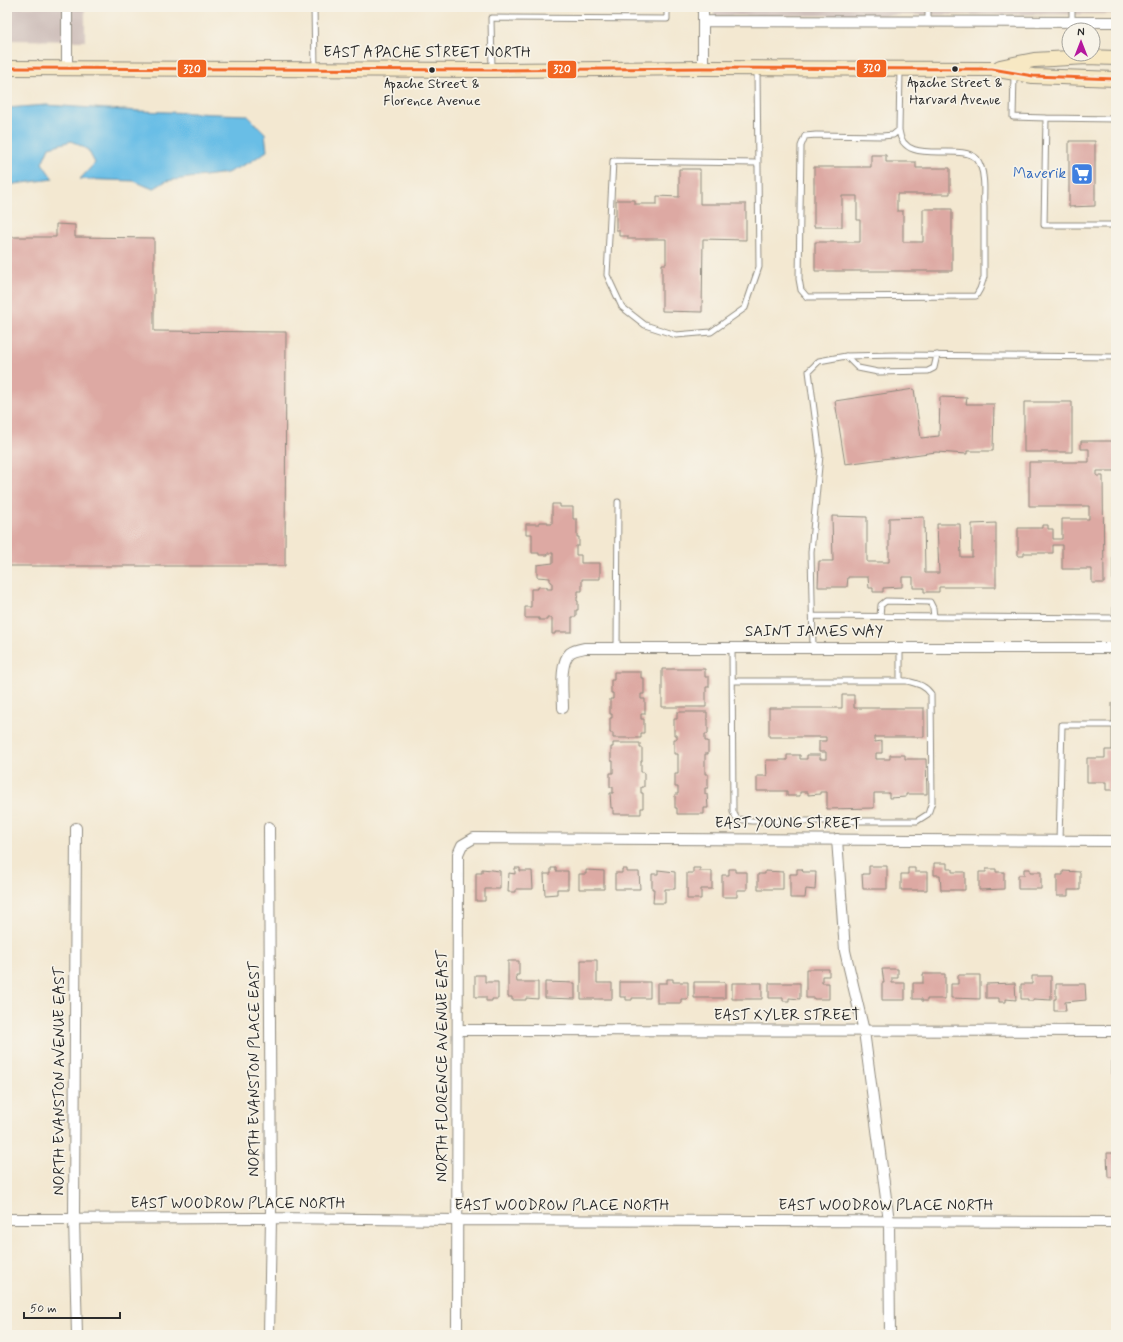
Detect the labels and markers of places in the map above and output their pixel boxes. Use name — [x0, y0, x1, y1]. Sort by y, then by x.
marker: Apache Street & Harvard Avenue — [950, 64, 960, 74]
marker: Apache Street & Florence Avenue — [427, 65, 437, 75]
place label: Apache Street & Harvard Avenue — [907, 74, 1003, 109]
place label: Apache Street & Florence Avenue — [383, 75, 481, 110]
supermarket icon: Maverik — [1069, 161, 1095, 187]
place label: Maverik — [1013, 164, 1066, 184]

